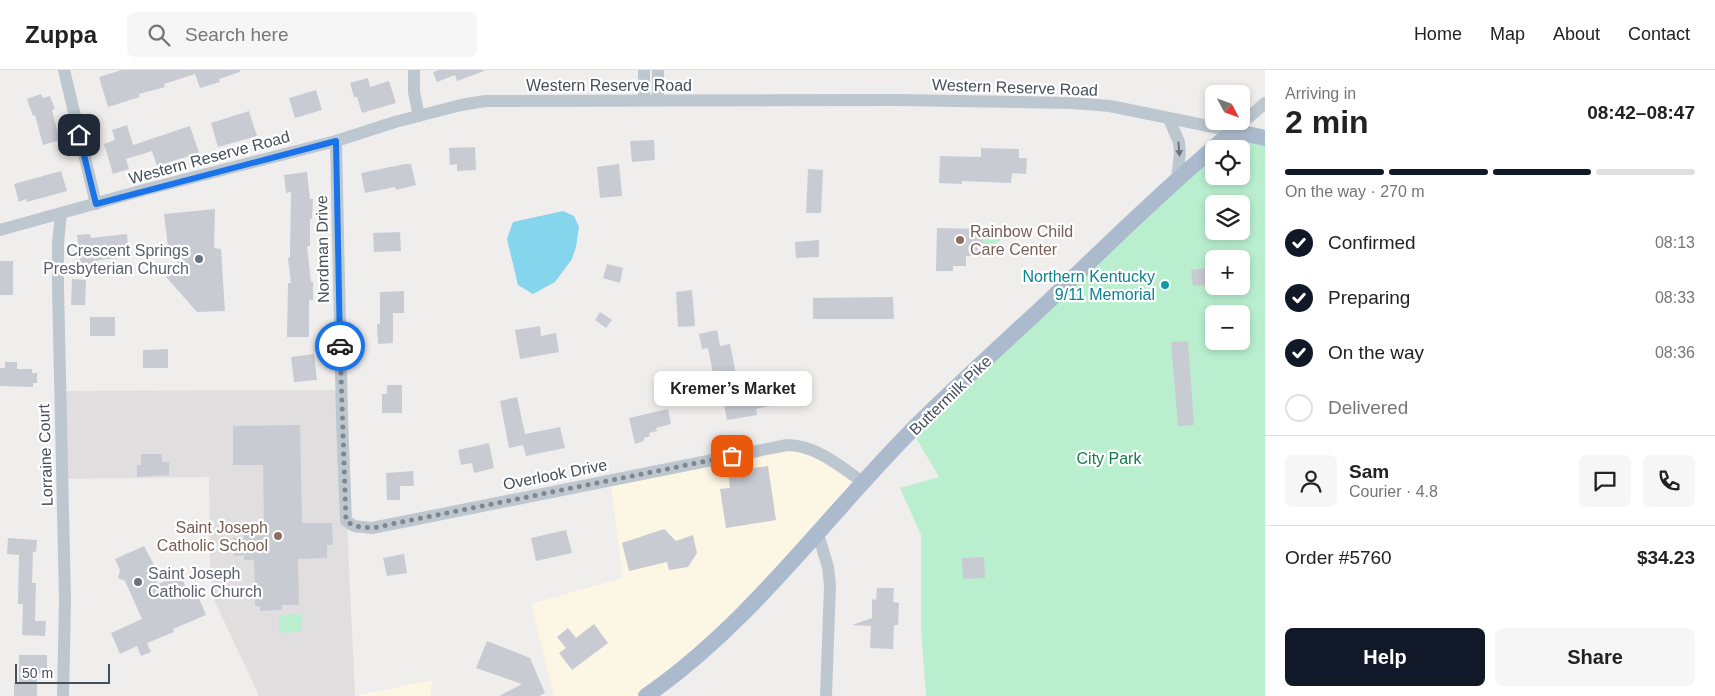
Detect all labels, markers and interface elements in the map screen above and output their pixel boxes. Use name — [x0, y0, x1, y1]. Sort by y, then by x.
search box — [127, 12, 477, 57]
text: Zuppa — [25, 21, 97, 48]
icon: search — [145, 21, 173, 49]
text: Search here — [185, 24, 289, 45]
text: Home — [1414, 24, 1462, 44]
text: Map — [1490, 24, 1525, 44]
text: About — [1553, 24, 1600, 44]
text: Contact — [1628, 24, 1690, 44]
street label: Western Reserve Road — [932, 76, 1098, 99]
street label: Western Reserve Road — [526, 77, 692, 94]
north arrow — [1205, 85, 1250, 130]
map controls — [1205, 85, 1250, 350]
text: Arriving in — [1285, 85, 1356, 102]
text: 08:42–08:47 — [1587, 102, 1695, 123]
text: 2 min — [1285, 104, 1369, 140]
pin — [58, 114, 100, 156]
icon: home — [65, 121, 93, 149]
street label: Western Reserve Road — [127, 128, 292, 187]
button: locate — [1205, 140, 1250, 185]
one-way arrow — [1175, 141, 1183, 157]
text: On the way · 270 m — [1285, 183, 1425, 200]
street label: Nordman Drive — [313, 195, 332, 303]
button: layers — [1205, 195, 1250, 240]
place label: Rainbow Child Care Center — [970, 223, 1073, 258]
icon: check — [1285, 229, 1313, 257]
text: Confirmed — [1328, 232, 1416, 253]
marker: Rainbow Child Care Center — [954, 234, 966, 246]
text: 08:13 — [1655, 234, 1695, 251]
place label: Crescent Springs Presbyterian Church — [43, 242, 189, 277]
button: + — [1205, 250, 1250, 295]
marker: Crescent Springs Presbyterian Church — [193, 253, 205, 265]
place label: Northern Kentucky 9/11 Memorial — [1022, 268, 1155, 303]
marker: Northern Kentucky 9/11 Memorial — [1159, 279, 1171, 291]
icon: check — [1285, 284, 1313, 312]
text: Preparing — [1328, 287, 1410, 308]
text: 08:33 — [1655, 289, 1695, 306]
button: − — [1205, 305, 1250, 350]
courier — [315, 321, 365, 371]
icon: car — [326, 332, 354, 360]
icon: check — [1285, 339, 1313, 367]
text: On the way — [1328, 342, 1424, 363]
text: 08:36 — [1655, 344, 1695, 361]
street label: Buttermilk Pike — [906, 352, 995, 439]
callout: Kremer’s Market — [653, 371, 811, 406]
text: Kremer’s Market — [670, 380, 796, 397]
text: Delivered — [1328, 397, 1408, 418]
street label: Lorraine Court — [35, 403, 56, 506]
pin — [711, 435, 753, 477]
icon: bag — [718, 442, 746, 470]
park label: City Park — [1077, 450, 1142, 467]
button: person — [1285, 455, 1337, 507]
button: chat — [1579, 455, 1631, 507]
button: phone — [1643, 455, 1695, 507]
street label: Overlook Drive — [502, 456, 609, 493]
text: Sam — [1349, 461, 1389, 482]
text: Courier · 4.8 — [1349, 483, 1438, 500]
place label: Saint Joseph Catholic School — [157, 519, 268, 554]
marker: Saint Joseph Catholic School — [272, 530, 284, 542]
text: Order #5760 — [1285, 547, 1392, 568]
text: $34.23 — [1637, 547, 1695, 568]
place label: Saint Joseph Catholic Church — [148, 565, 262, 600]
marker: Saint Joseph Catholic Church — [132, 576, 144, 588]
button: Help — [1285, 628, 1485, 686]
button: Share — [1495, 628, 1695, 686]
scale bar — [15, 661, 110, 684]
text: 50 m — [22, 665, 53, 681]

